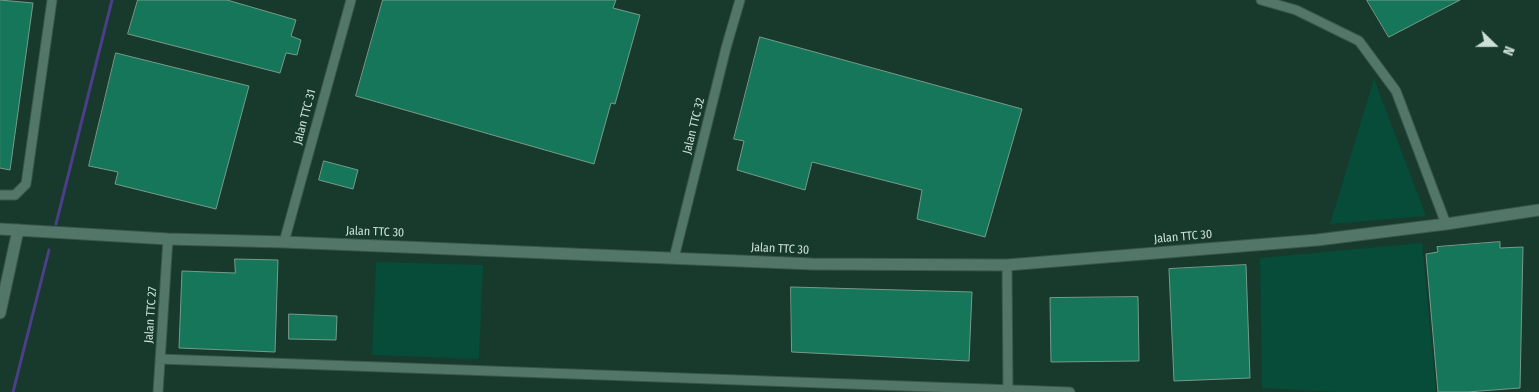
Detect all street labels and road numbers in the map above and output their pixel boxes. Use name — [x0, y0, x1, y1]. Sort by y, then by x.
street label: Jalan TTC 31 — [291, 88, 319, 146]
street label: Jalan TTC 32 — [680, 96, 708, 156]
street label: Jalan TTC 30 — [346, 224, 404, 240]
street label: Jalan TTC 30 — [1153, 227, 1213, 247]
street label: Jalan TTC 30 — [750, 240, 810, 258]
street label: Jalan TTC 27 — [142, 286, 160, 344]

